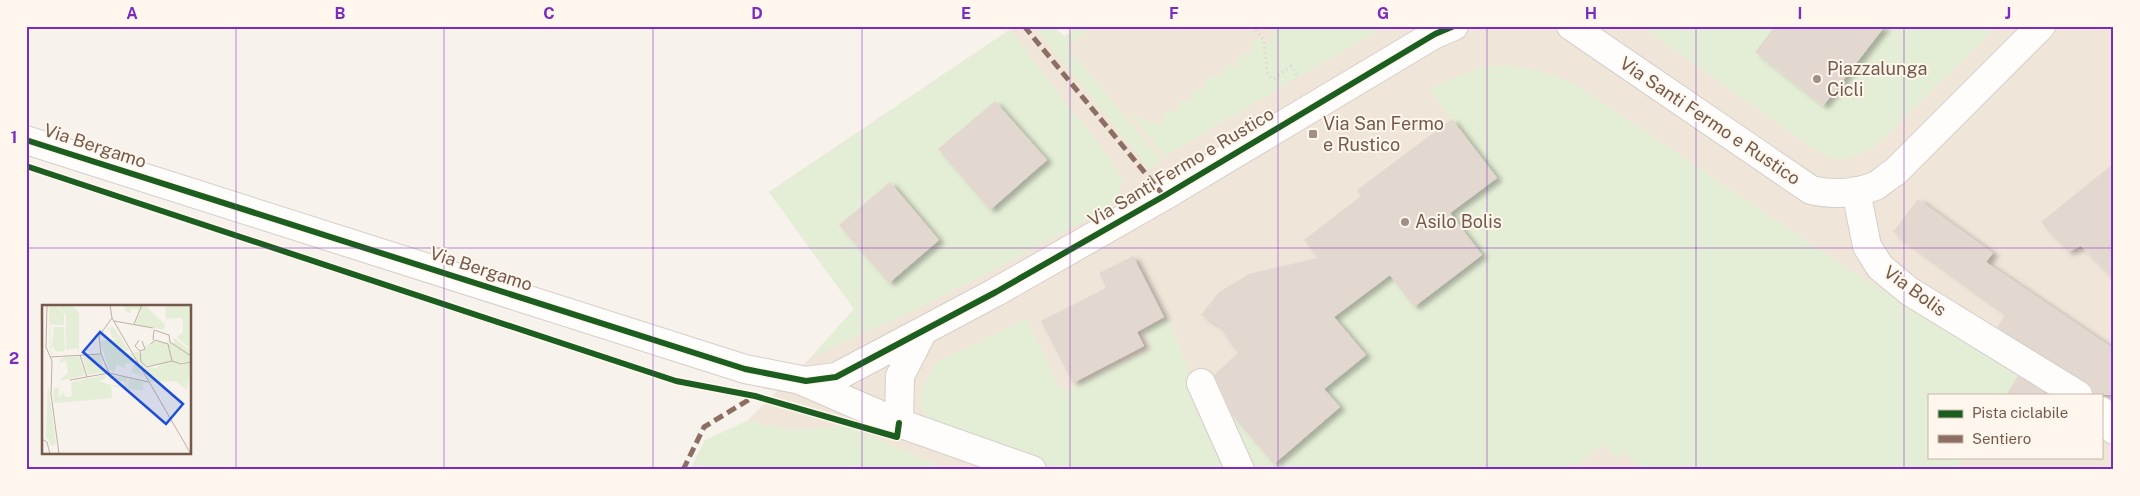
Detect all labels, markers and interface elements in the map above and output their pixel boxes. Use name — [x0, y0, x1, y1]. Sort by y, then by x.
text: A — [126, 4, 138, 23]
text: B — [335, 4, 346, 23]
text: C — [543, 4, 555, 23]
text: D — [751, 4, 763, 23]
text: E — [961, 4, 971, 23]
text: F — [1169, 4, 1179, 23]
text: G — [1377, 4, 1389, 23]
text: H — [1585, 4, 1597, 23]
text: I — [1798, 4, 1802, 23]
text: J — [2005, 4, 2011, 23]
street label: Via Santi Fermo e Rustico — [1616, 52, 1805, 189]
place label: Piazzalunga Cicli — [1827, 58, 1927, 100]
marker: Piazzalunga Cicli — [1811, 73, 1823, 85]
street label: Via Santi Fermo e Rustico — [1084, 103, 1278, 230]
place label: Via San Fermo e Rustico — [1323, 113, 1444, 155]
street label: Via Bergamo — [41, 119, 149, 172]
text: 1 — [11, 128, 17, 147]
marker: Via San Fermo e Rustico — [1307, 128, 1319, 140]
place label: Asilo Bolis — [1415, 211, 1502, 232]
marker: Asilo Bolis — [1399, 216, 1411, 228]
street label: Via Bergamo — [427, 242, 535, 295]
street label: Via Bolis — [1880, 261, 1951, 320]
inset map — [42, 305, 191, 454]
text: 2 — [9, 349, 19, 368]
legend — [1928, 394, 2102, 458]
text: Pista ciclabile — [1972, 404, 2068, 421]
text: Sentiero — [1972, 430, 2031, 447]

